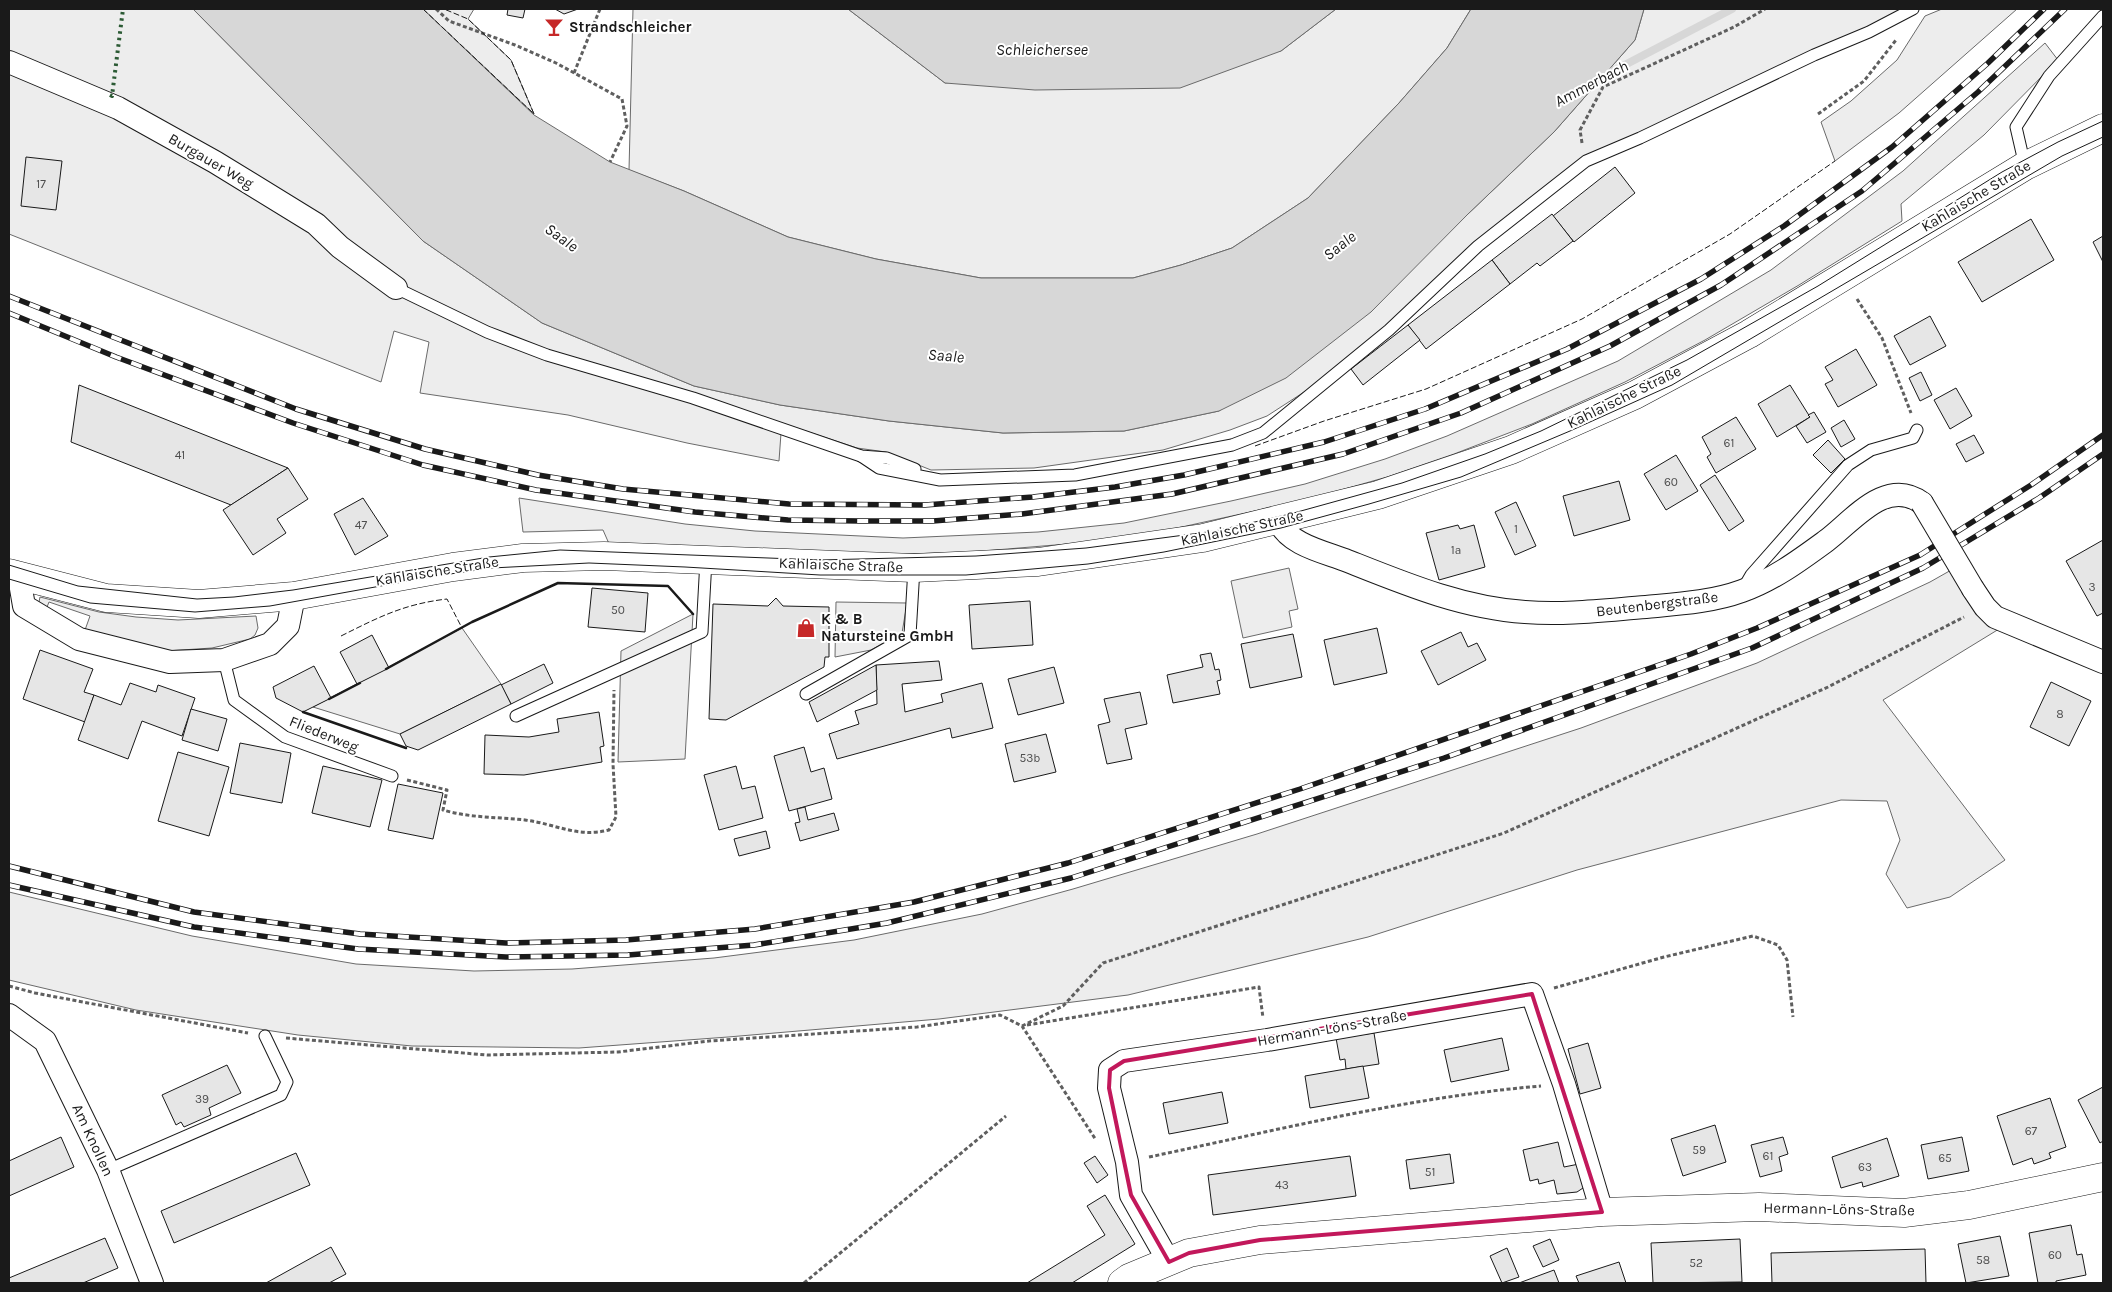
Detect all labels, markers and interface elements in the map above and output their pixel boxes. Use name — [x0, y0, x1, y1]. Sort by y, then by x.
bar icon: Strandschleicher — [543, 16, 565, 38]
place label: Strandschleicher — [569, 18, 692, 36]
water label: Schleichersee — [996, 40, 1089, 59]
water label: Ammerbach — [1551, 56, 1631, 111]
street label: Burgauer Weg — [165, 129, 257, 193]
street label: Kahlaische Straße — [1918, 156, 2034, 236]
house number: 17 — [36, 177, 46, 191]
water label: Saale — [541, 219, 582, 256]
water label: Saale — [1319, 226, 1360, 264]
water label: Saale — [927, 344, 965, 367]
street label: Kahlaische Straße — [1564, 362, 1684, 432]
house number: 61 — [1724, 436, 1734, 450]
house number: 41 — [175, 448, 185, 462]
house number: 60 — [1664, 475, 1678, 489]
street label: Kahlaische Straße — [1179, 506, 1305, 550]
house number: 47 — [355, 518, 368, 532]
house number: 1 — [1514, 522, 1518, 536]
house number: 1a — [1451, 543, 1461, 557]
street label: Kahlaische Straße — [374, 552, 500, 590]
street label: Kahlaische Straße — [778, 554, 904, 576]
house number: 3 — [2088, 580, 2096, 594]
street label: Beutenbergstraße — [1595, 588, 1719, 620]
house number: 50 — [611, 603, 625, 617]
place label: K & B Natursteine GmbH — [821, 610, 954, 645]
shop icon: K & B Natursteine GmbH — [795, 617, 817, 639]
house number: 8 — [2056, 707, 2064, 721]
street label: Fliederweg — [287, 712, 362, 756]
house number: 53b — [1020, 751, 1040, 765]
street label: Hermann-Löns-Straße — [1256, 1006, 1408, 1050]
house number: 39 — [195, 1092, 209, 1106]
street label: Am Knollen — [68, 1101, 118, 1179]
house number: 67 — [2025, 1124, 2038, 1138]
house number: 59 — [1692, 1143, 1706, 1157]
house number: 61 — [1763, 1149, 1773, 1163]
house number: 65 — [1938, 1151, 1952, 1165]
house number: 63 — [1858, 1160, 1872, 1174]
house number: 51 — [1425, 1165, 1435, 1179]
house number: 43 — [1275, 1178, 1289, 1192]
street label: Hermann-Löns-Straße — [1763, 1199, 1915, 1219]
house number: 60 — [2048, 1248, 2062, 1262]
house number: 58 — [1976, 1253, 1990, 1267]
house number: 52 — [1689, 1256, 1703, 1270]

